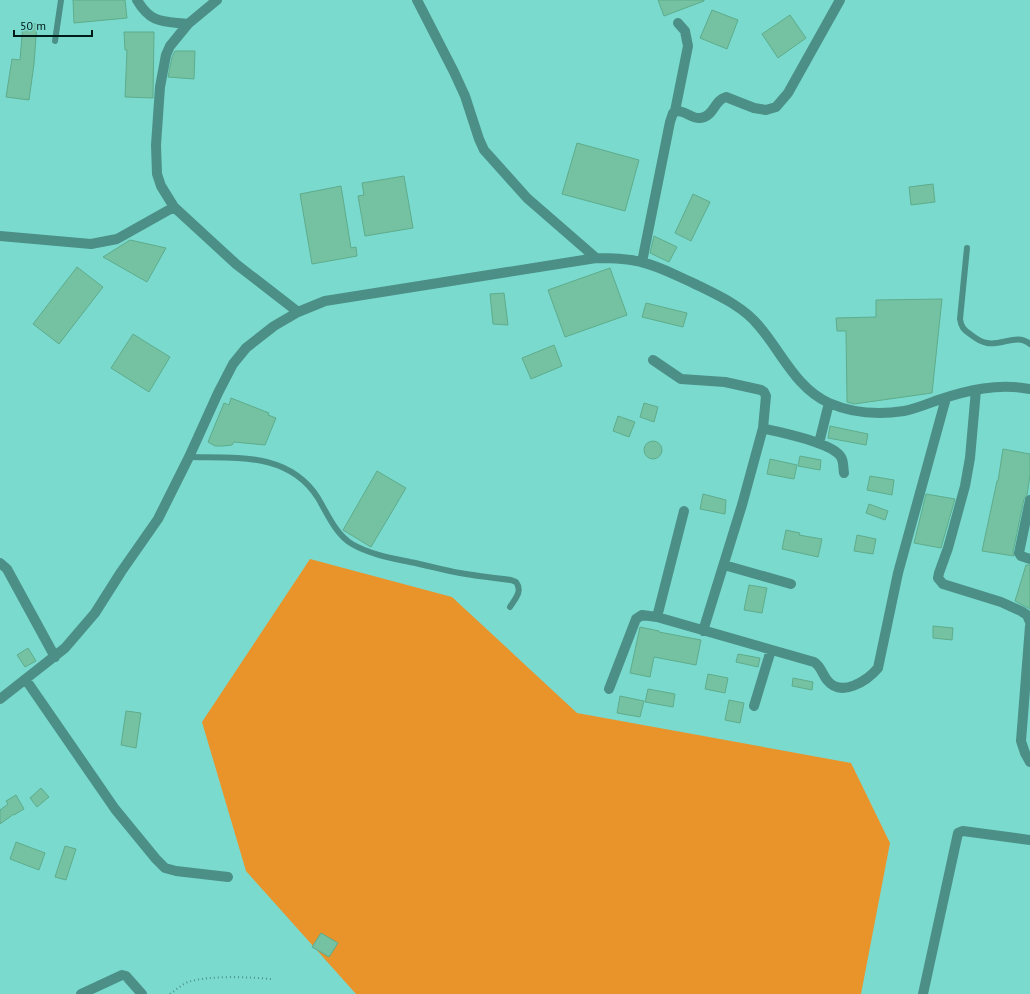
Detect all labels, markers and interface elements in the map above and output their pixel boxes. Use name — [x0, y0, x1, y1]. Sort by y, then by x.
scale bar — [14, 12, 92, 38]
text: 50 m — [20, 18, 46, 33]

